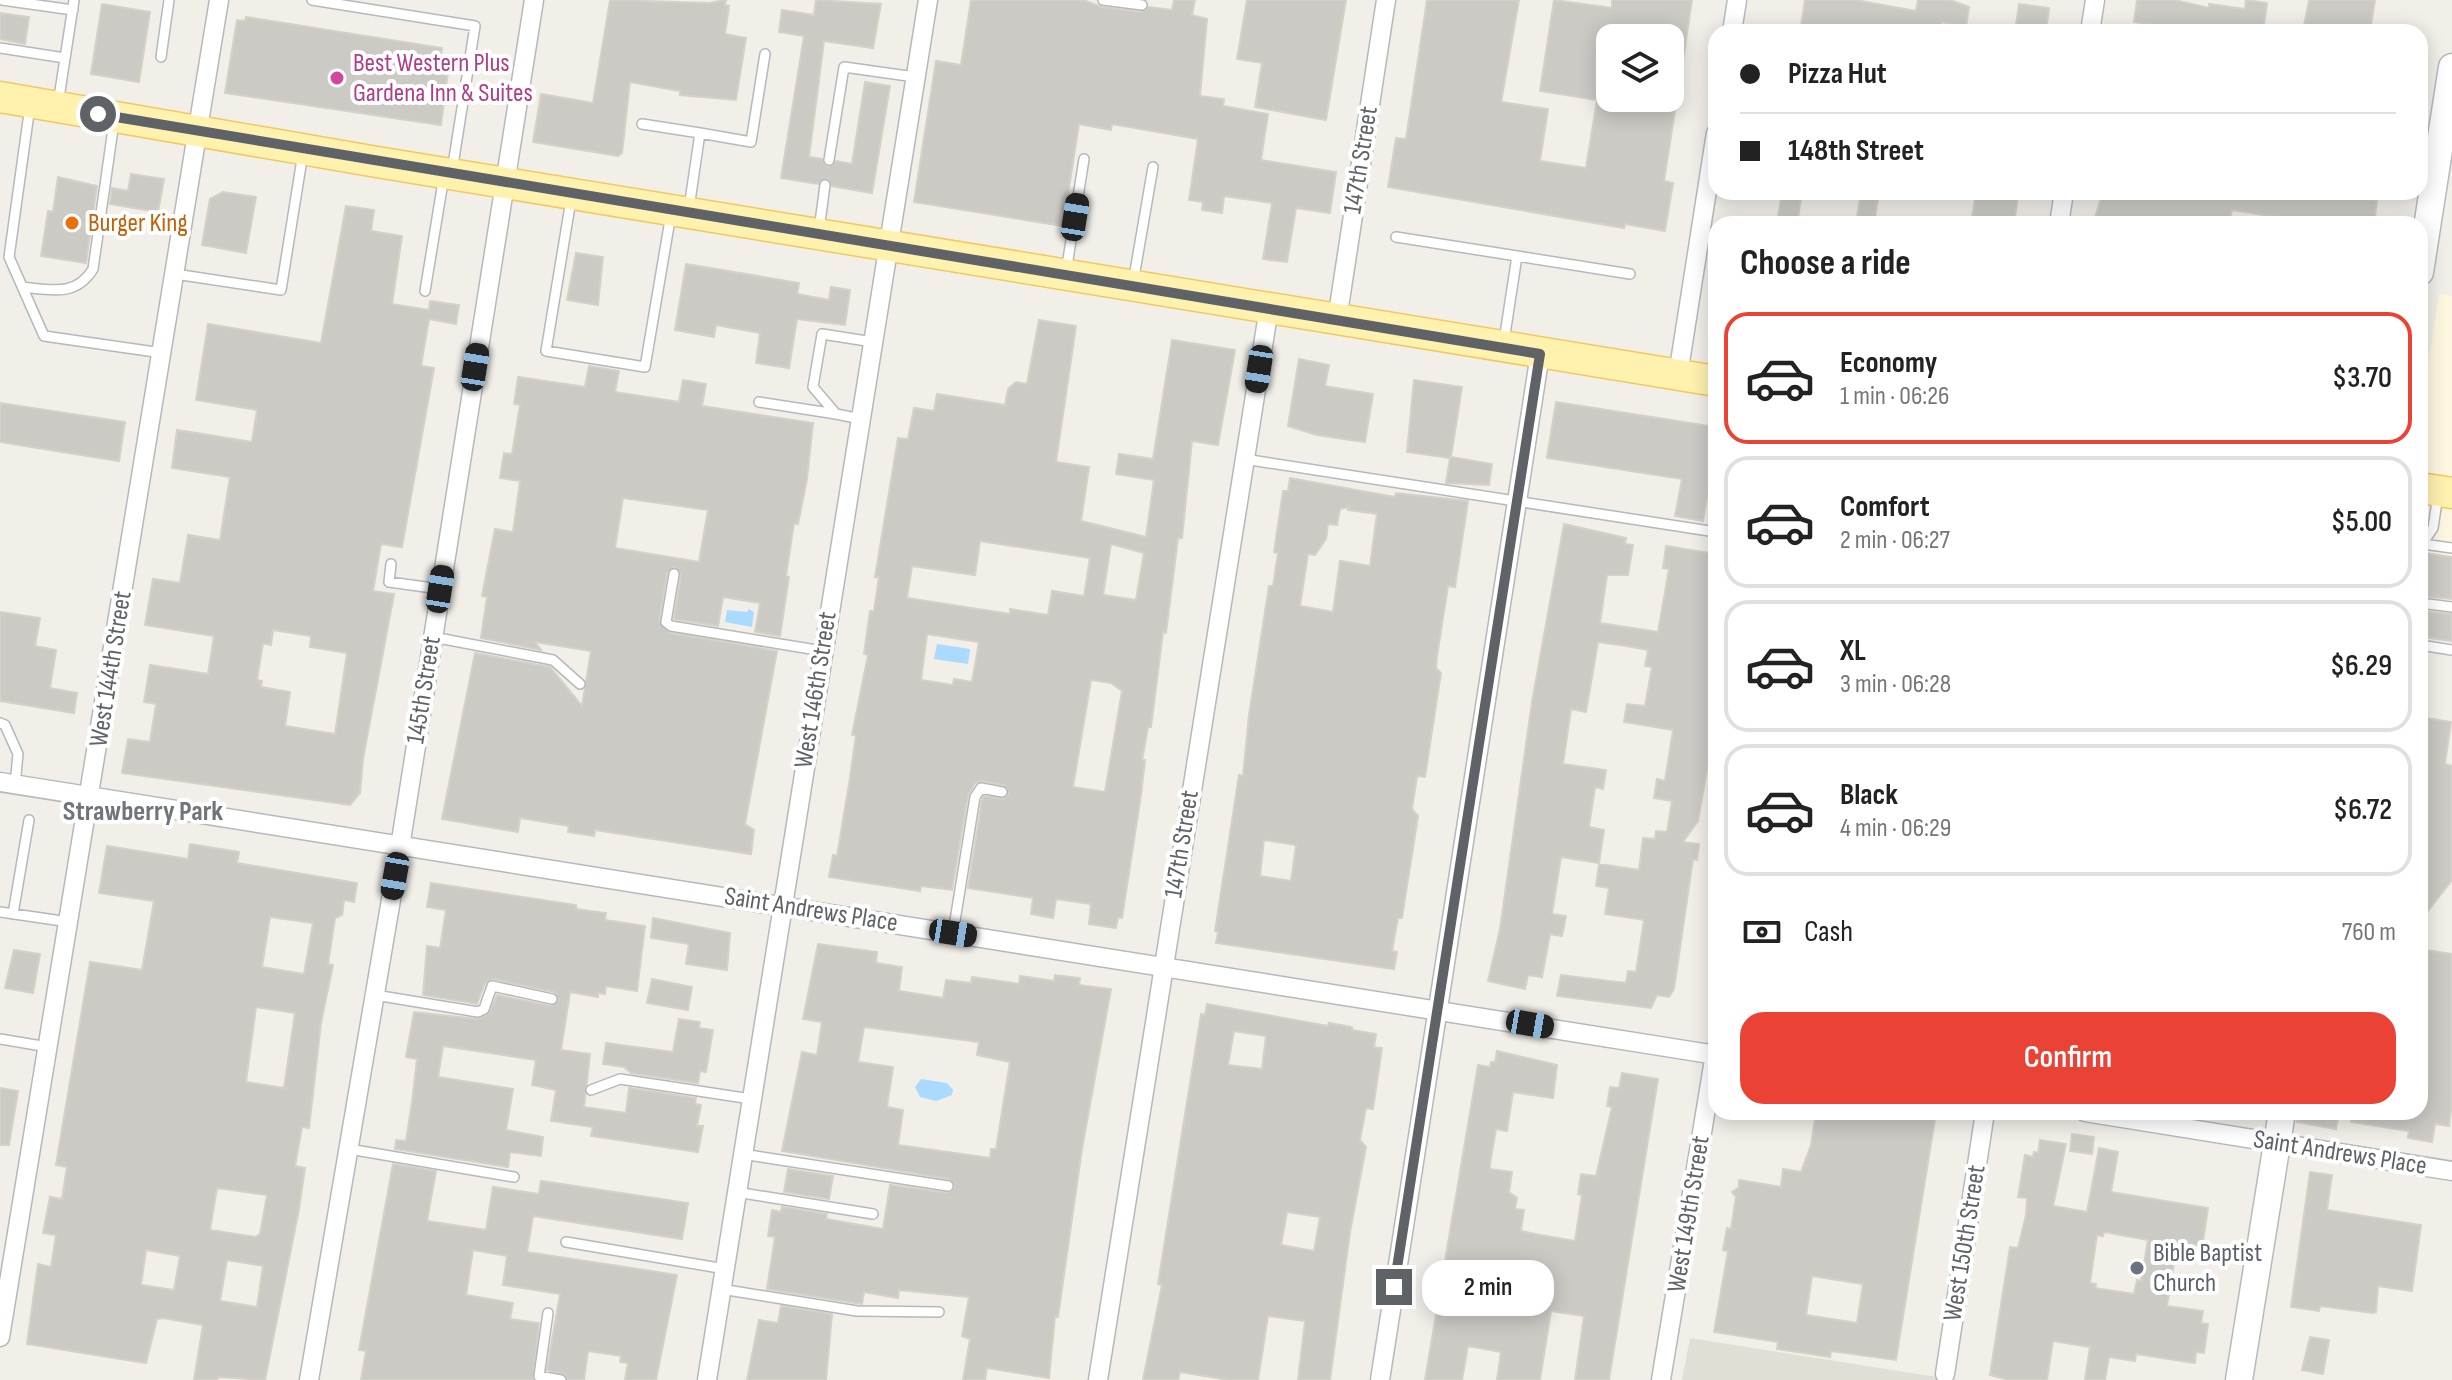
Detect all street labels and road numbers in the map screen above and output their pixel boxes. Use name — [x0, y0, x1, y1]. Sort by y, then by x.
street label: 147th Street — [1337, 104, 1385, 216]
street label: West 144th Street — [83, 589, 139, 749]
street label: West 146th Street — [788, 610, 844, 770]
street label: 145th Street — [400, 634, 448, 746]
street label: 147th Street — [1158, 788, 1206, 900]
street label: Saint Andrews Place — [722, 881, 900, 939]
street label: Saint Andrews Place — [2251, 1124, 2429, 1182]
street label: West 149th Street — [1661, 1133, 1717, 1295]
street label: West 150th Street — [1937, 1163, 1993, 1323]

